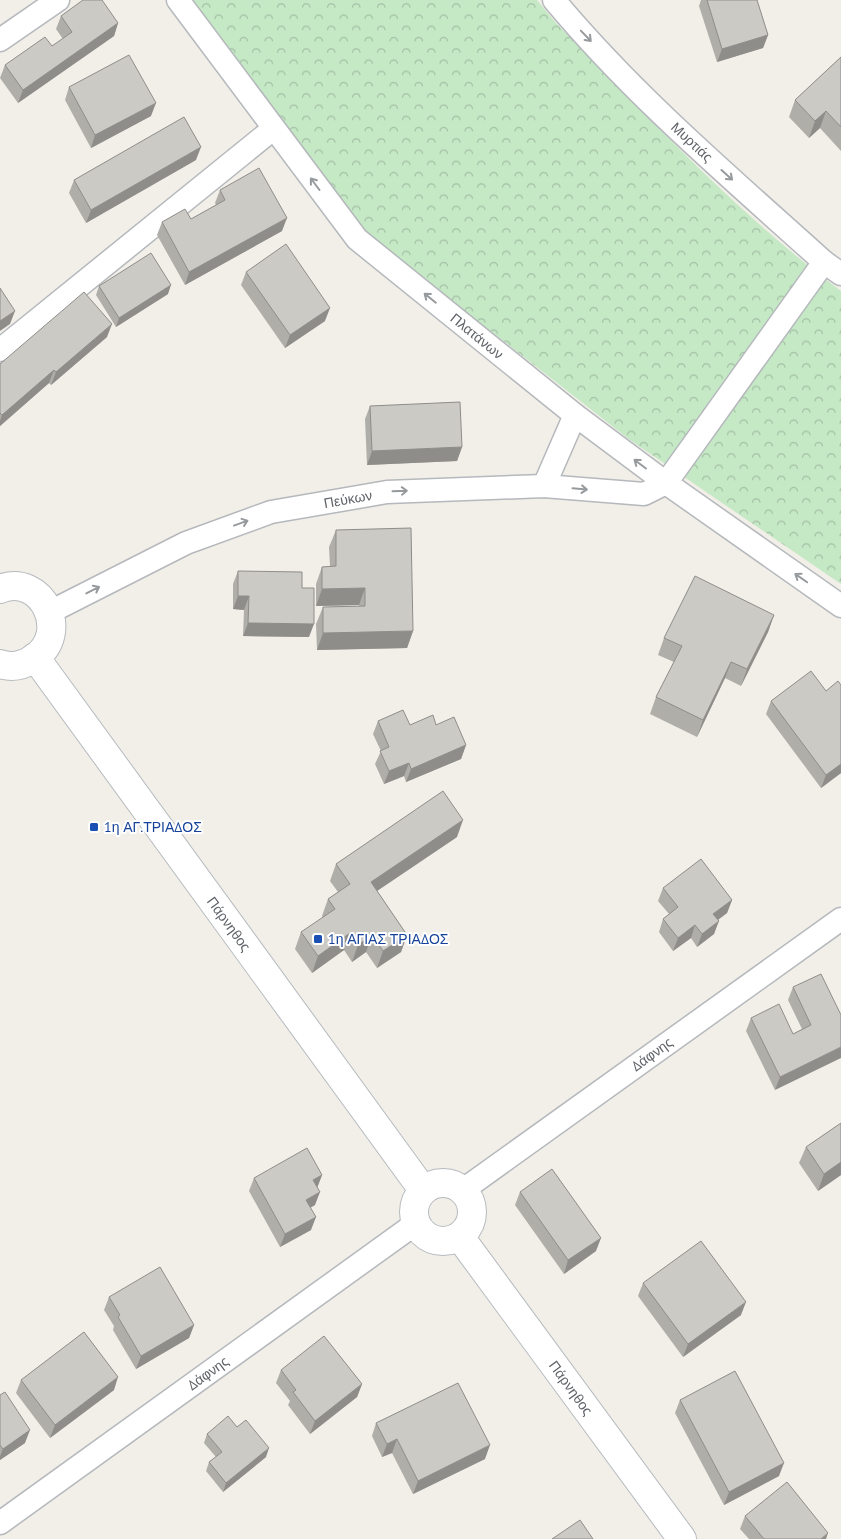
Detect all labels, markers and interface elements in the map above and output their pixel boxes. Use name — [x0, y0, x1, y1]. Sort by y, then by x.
one-way arrow — [580, 30, 592, 43]
street label: Μυρτιάς — [667, 118, 717, 166]
one-way arrow — [721, 169, 734, 181]
one-way arrow — [310, 178, 321, 191]
one-way arrow — [424, 292, 437, 303]
street label: Πλατάνων — [447, 309, 507, 363]
one-way arrow — [634, 458, 647, 469]
one-way arrow — [571, 484, 587, 493]
street label: Πεύκων — [322, 486, 374, 512]
one-way arrow — [392, 487, 408, 496]
one-way arrow — [233, 518, 248, 527]
one-way arrow — [794, 573, 808, 583]
one-way arrow — [86, 585, 101, 595]
place label: 1η ΑΓ.ΤΡΙΑΔΟΣ — [104, 818, 202, 836]
marker: 1η ΑΓ.ΤΡΙΑΔΟΣ — [88, 821, 100, 833]
street label: Πάρνηθος — [203, 893, 255, 955]
place label: 1η ΑΓΙΑΣ ΤΡΙΑΔΟΣ — [328, 930, 449, 948]
marker: 1η ΑΓΙΑΣ ΤΡΙΑΔΟΣ — [312, 933, 324, 945]
street label: Δάφνης — [628, 1033, 676, 1075]
street label: Δάφνης — [184, 1352, 232, 1394]
street label: Πάρνηθος — [545, 1357, 597, 1419]

